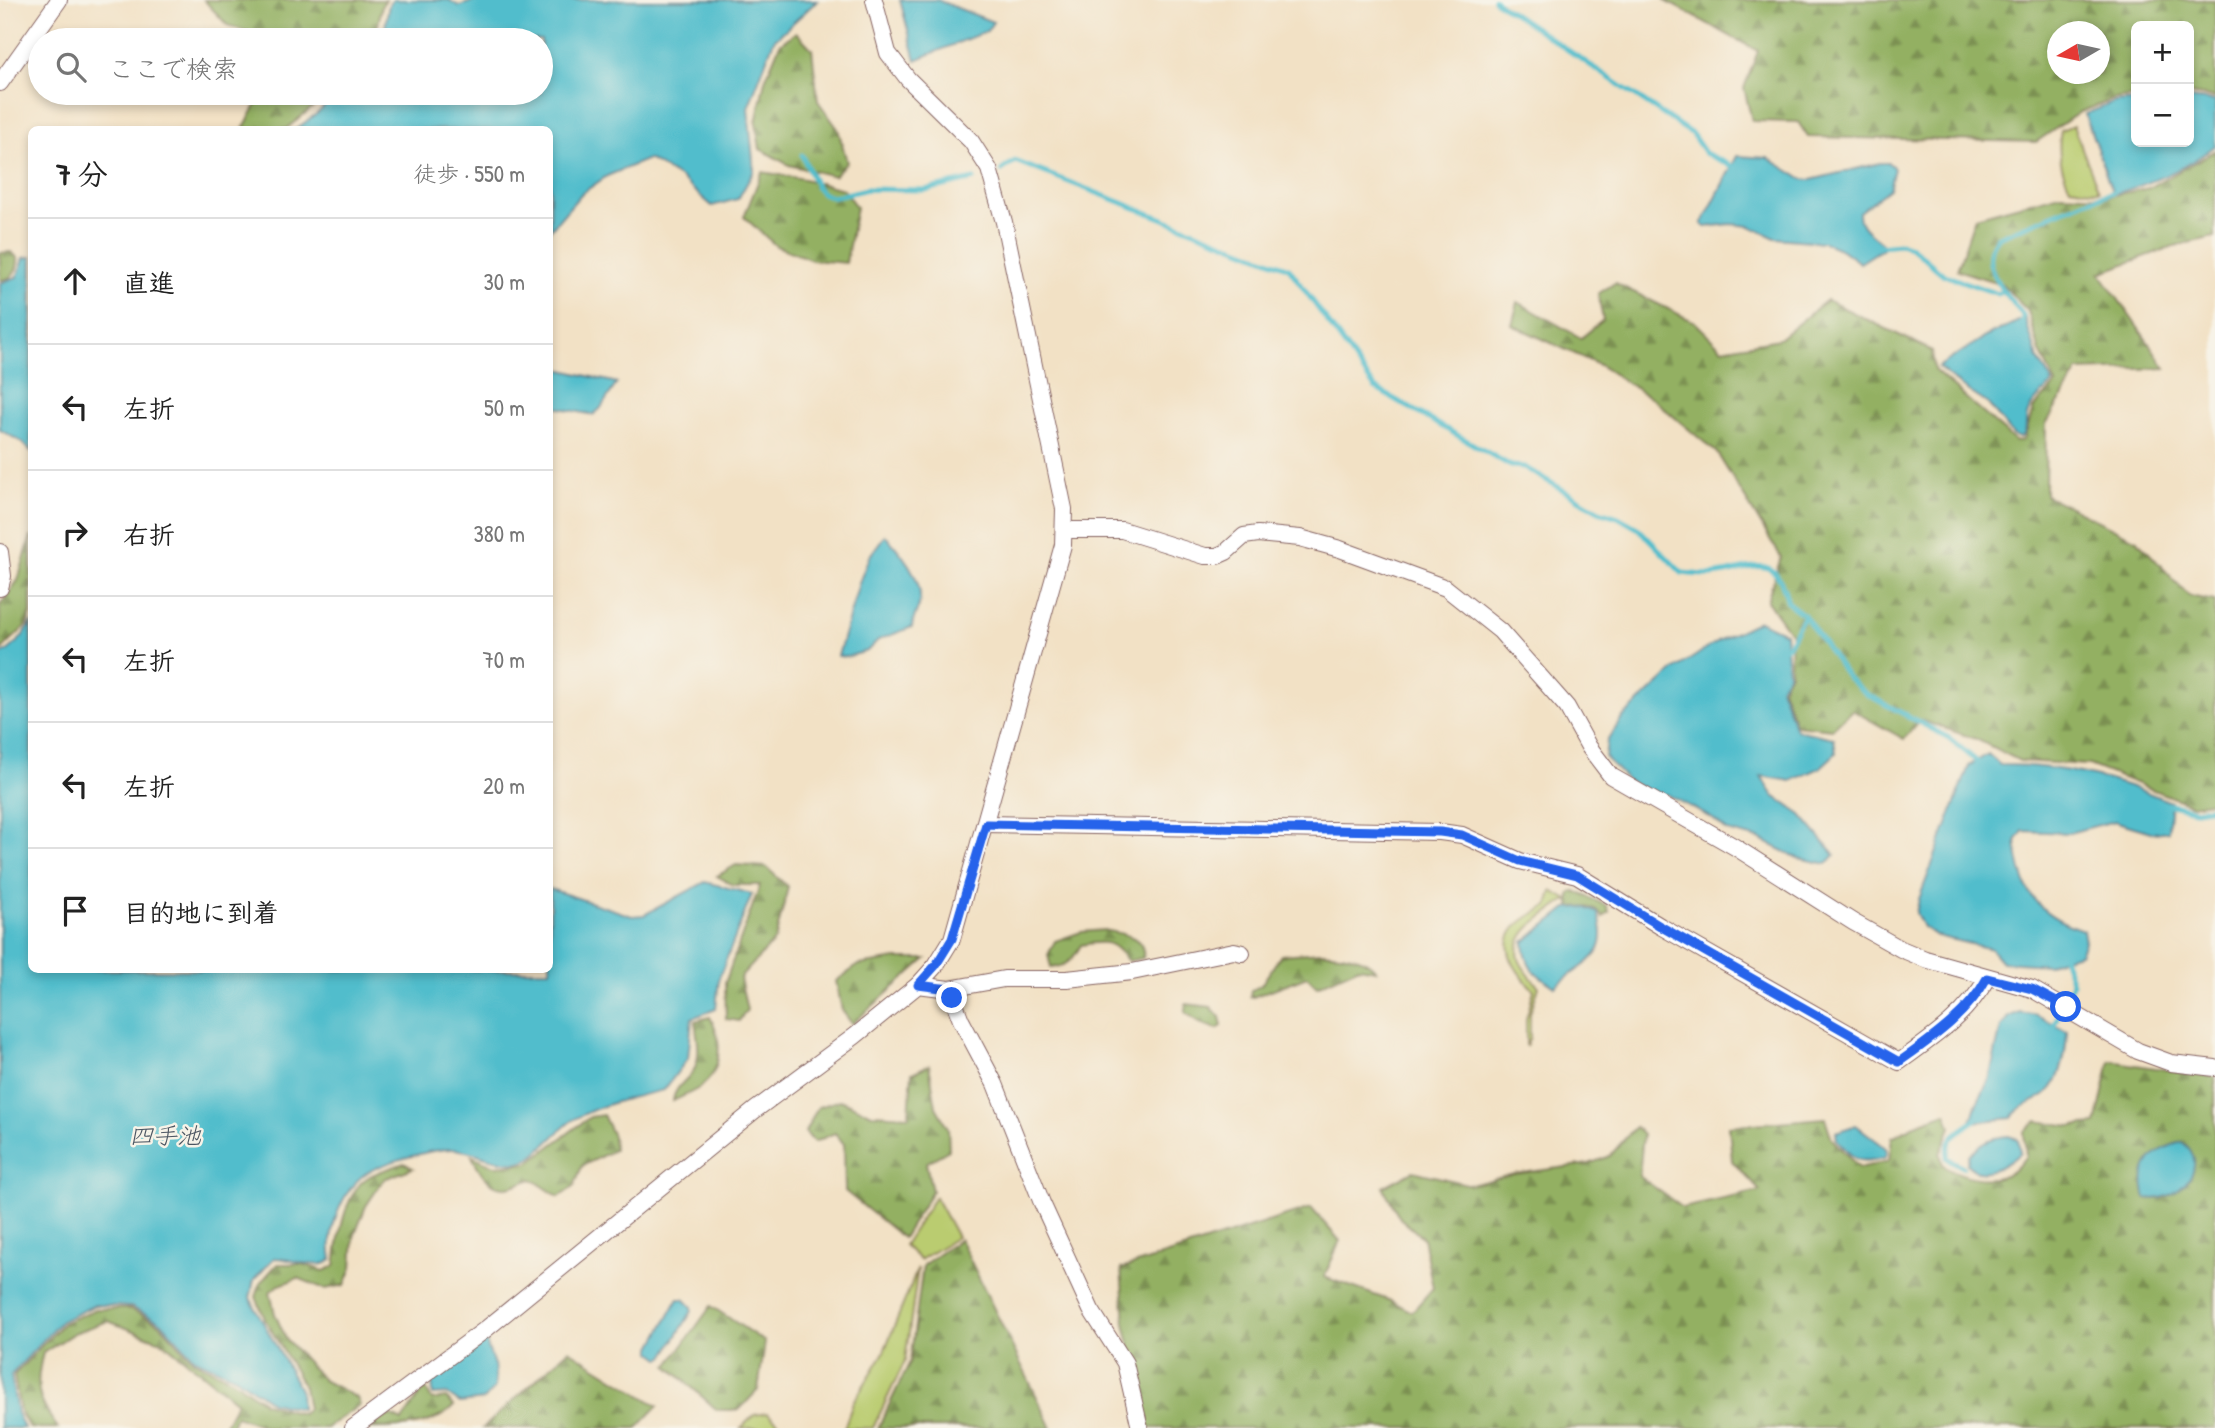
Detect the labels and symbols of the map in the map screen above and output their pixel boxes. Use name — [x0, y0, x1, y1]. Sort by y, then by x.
north arrow — [2047, 21, 2110, 84]
route end — [936, 982, 967, 1013]
route start — [2050, 991, 2081, 1022]
water label: 四手池 — [129, 1119, 202, 1151]

